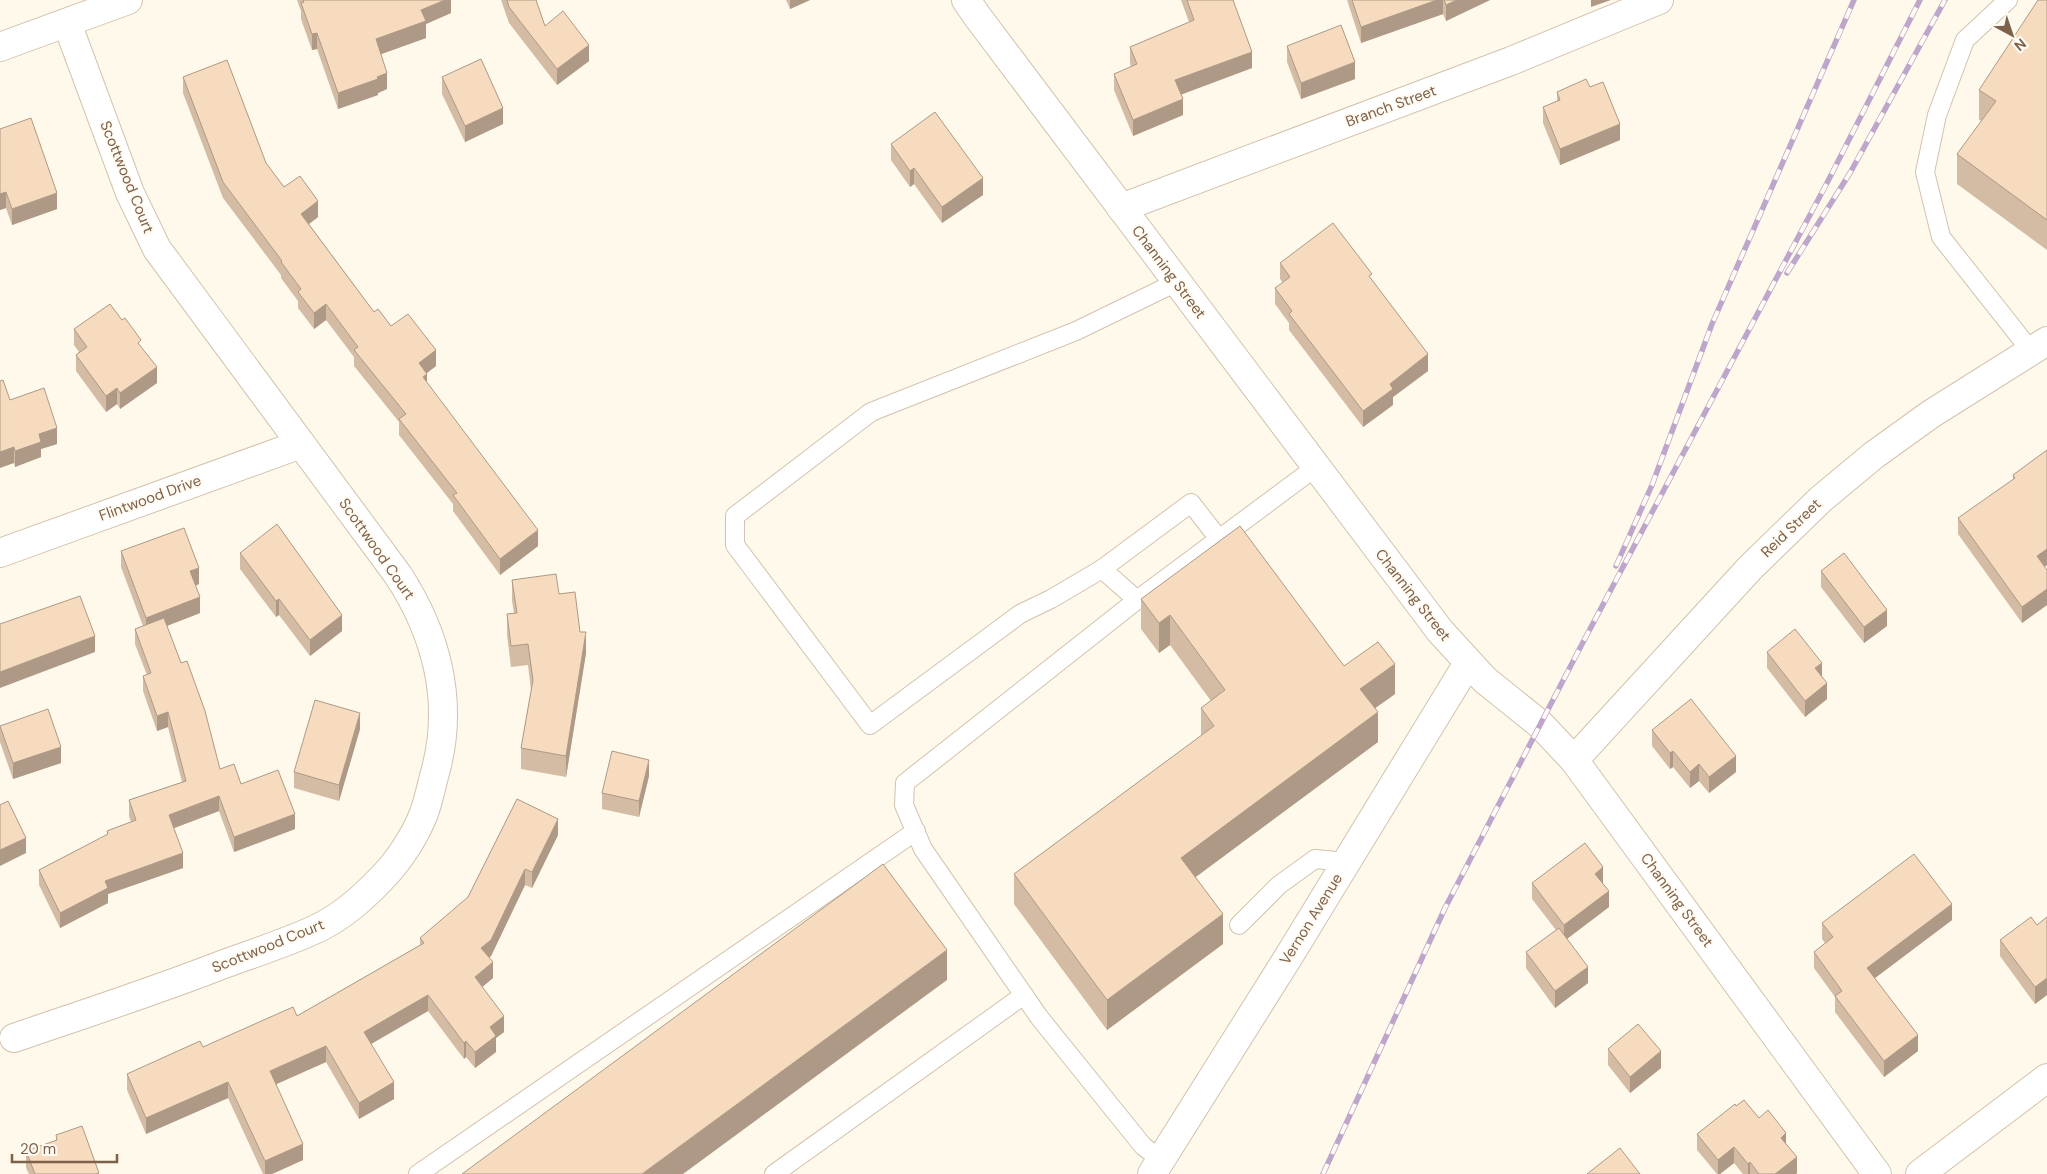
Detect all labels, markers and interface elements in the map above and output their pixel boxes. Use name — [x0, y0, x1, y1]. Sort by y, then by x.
north arrow — [1987, 10, 2037, 60]
text: N — [2011, 35, 2030, 55]
street label: Branch Street — [1343, 80, 1439, 132]
street label: Scottwood Court — [95, 118, 159, 236]
street label: Channing Street — [1127, 221, 1211, 323]
street label: Flintwood Drive — [96, 470, 204, 526]
street label: Scottwood Court — [334, 494, 420, 604]
street label: Reid Street — [1757, 494, 1826, 562]
street label: Channing Street — [1371, 545, 1455, 645]
street label: Channing Street — [1636, 849, 1718, 951]
street label: Vernon Avenue — [1275, 870, 1347, 968]
street label: Scottwood Court — [209, 914, 327, 978]
scale bar — [12, 1132, 118, 1164]
text: 20 m — [20, 1139, 56, 1159]

